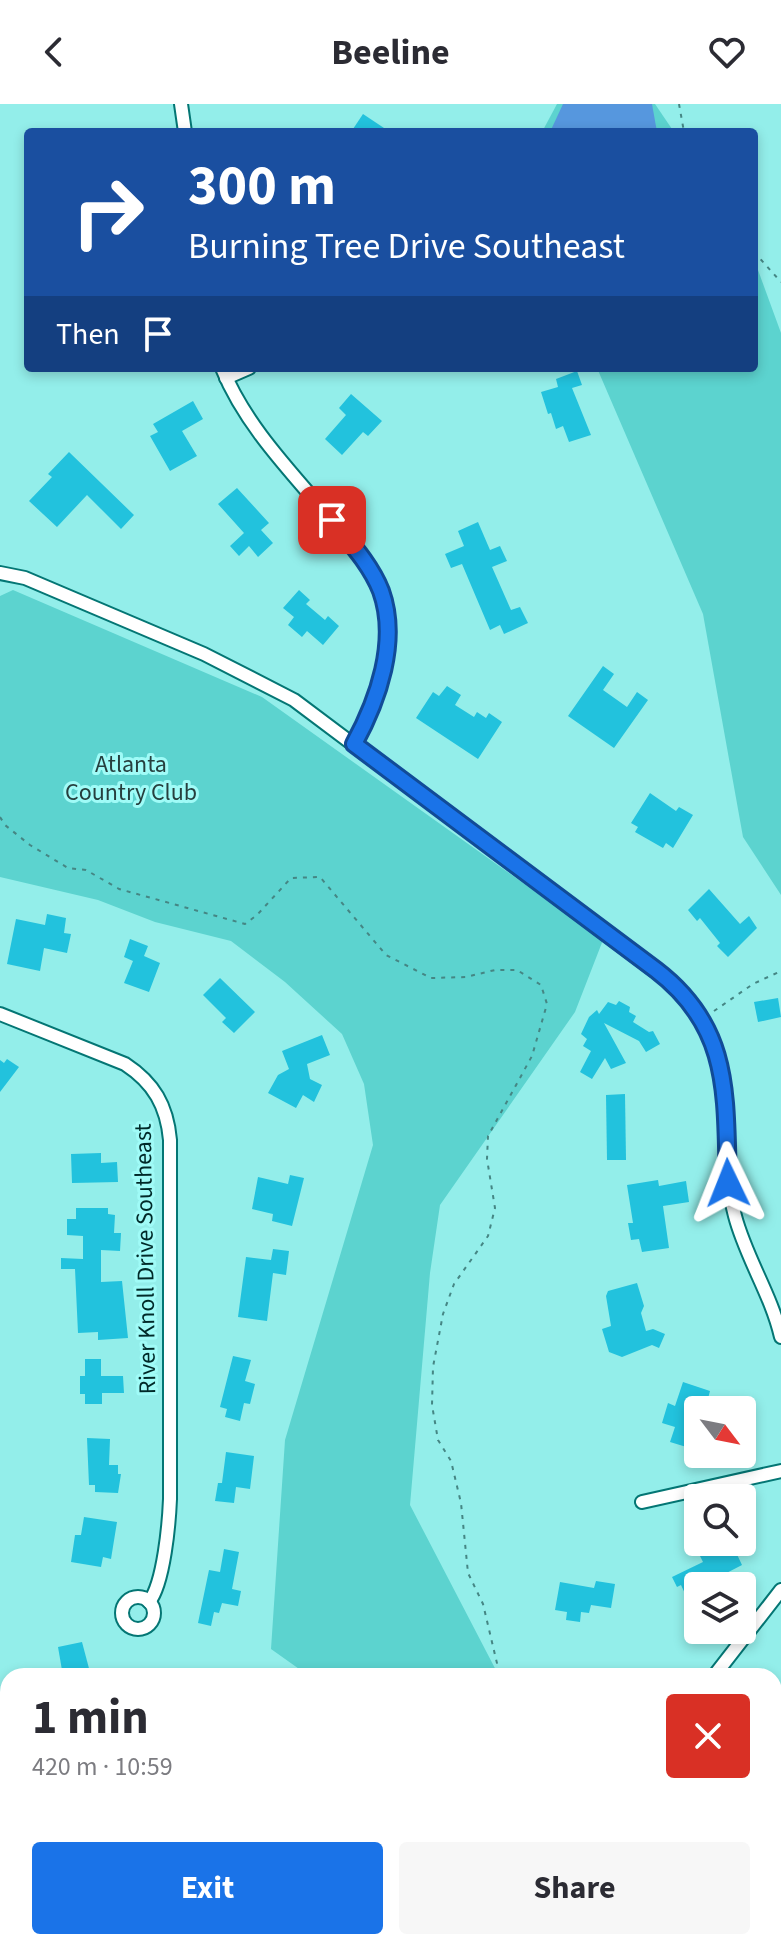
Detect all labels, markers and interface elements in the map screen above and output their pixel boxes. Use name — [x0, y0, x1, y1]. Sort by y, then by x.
text: Beeline — [331, 27, 450, 78]
icon: back — [32, 30, 76, 74]
icon: heart — [705, 30, 749, 74]
text: 300 m — [188, 147, 336, 226]
icon: right — [56, 160, 160, 264]
text: Burning Tree Drive Southeast — [188, 221, 625, 272]
icon: arrive — [136, 312, 180, 356]
text: Then — [56, 313, 120, 356]
pin — [298, 486, 366, 554]
icon: arrive — [310, 498, 354, 542]
park label: Atlanta Country Club — [65, 747, 197, 810]
street label: River Knoll Drive Southeast — [126, 1123, 165, 1395]
position arrow — [686, 1141, 770, 1225]
north arrow — [684, 1396, 756, 1468]
map controls — [684, 1396, 756, 1644]
button: search — [684, 1484, 756, 1556]
button: layers — [684, 1572, 756, 1644]
text: 1 min — [32, 1684, 149, 1752]
button: close — [666, 1694, 750, 1778]
text: 420 m · 10:59 — [32, 1748, 173, 1785]
button: Exit — [32, 1842, 383, 1934]
button: Share — [399, 1842, 750, 1934]

